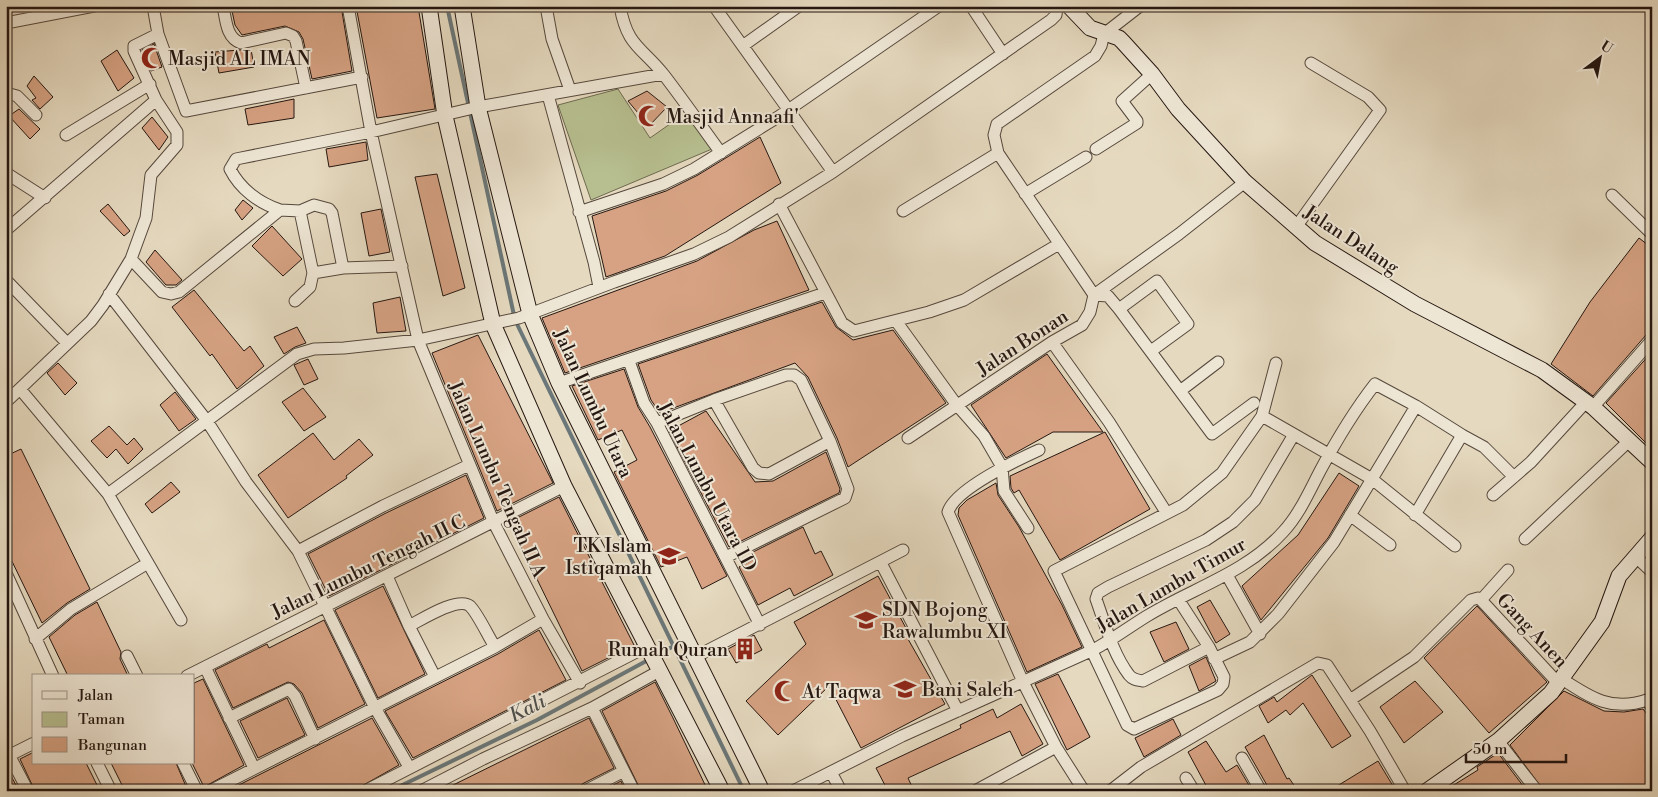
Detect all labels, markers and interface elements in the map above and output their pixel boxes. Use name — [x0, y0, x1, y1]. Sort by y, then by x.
north arrow — [1576, 32, 1626, 82]
text: U — [1597, 37, 1616, 58]
mosque icon: Masjid AL IMAN — [139, 45, 165, 71]
place label: Masjid AL IMAN — [168, 47, 311, 71]
mosque icon: Masjid Annaafi' — [636, 103, 662, 129]
place label: Masjid Annaafi' — [666, 105, 799, 129]
street label: Jalan Dalang — [1298, 200, 1404, 280]
street label: Jalan Bonan — [971, 304, 1073, 382]
street label: Jalan Lumbu Utara — [548, 324, 638, 482]
street label: Jalan Lumbu Tengah II A — [443, 377, 552, 582]
street label: Jalan Lumbu Utara 1D — [652, 397, 762, 575]
street label: Jalan Lumbu Tengah II C — [267, 510, 469, 625]
street label: Jalan Lumbu Timur — [1091, 532, 1251, 638]
place label: TK Islam Istiqamah — [565, 534, 652, 580]
school or university icon: TK Islam Istiqamah — [656, 543, 682, 569]
street label: Gang Anen — [1491, 588, 1573, 673]
place label: SDN Bojong Rawalumbu XI — [882, 598, 1007, 644]
school or university icon: SDN Bojong Rawalumbu XI — [853, 607, 879, 633]
building icon: Rumah Quran — [732, 636, 758, 662]
place label: Rumah Quran — [608, 638, 728, 662]
legend — [32, 674, 195, 764]
school or university icon: Bani Saleh — [892, 676, 918, 702]
mosque icon: At Taqwa — [772, 678, 798, 704]
place label: Bani Saleh — [921, 678, 1014, 702]
place label: At Taqwa — [801, 680, 882, 704]
text: Jalan — [77, 686, 113, 705]
water label: Kali — [505, 689, 551, 729]
text: Taman — [78, 710, 125, 729]
scale bar — [1466, 732, 1566, 764]
text: Bangunan — [77, 736, 147, 755]
text: 50 m — [1473, 740, 1507, 759]

